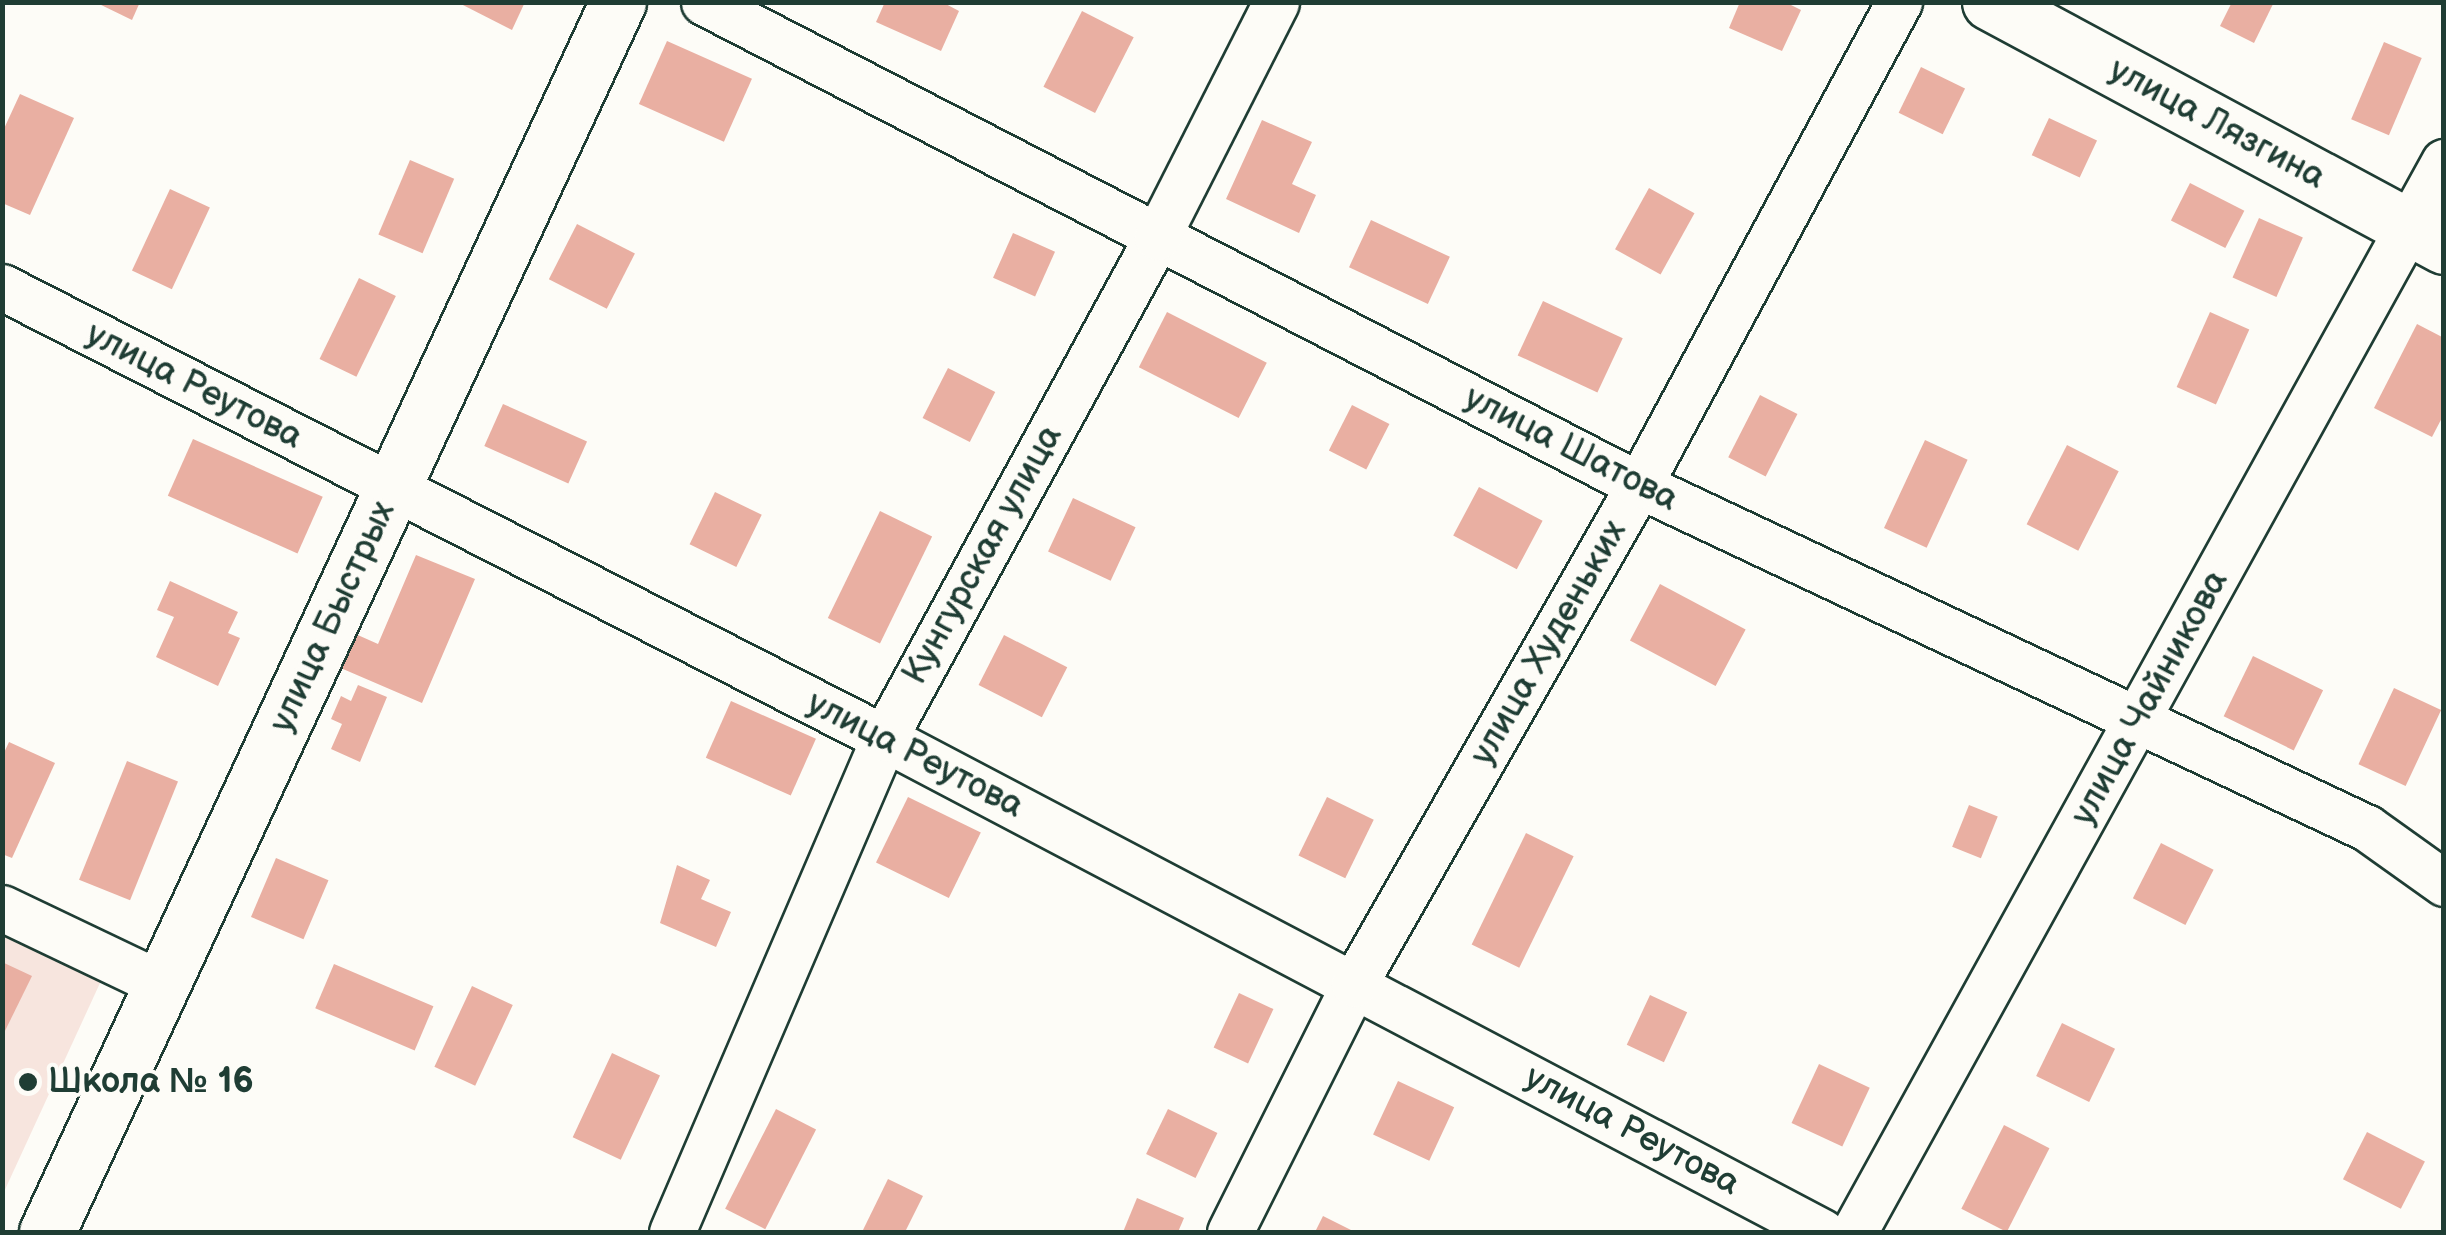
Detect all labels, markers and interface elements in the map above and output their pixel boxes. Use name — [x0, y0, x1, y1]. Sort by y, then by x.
street label: улица Лязгина — [2102, 49, 2332, 199]
street label: улица Реутова — [79, 314, 309, 458]
street label: улица Шатова — [1457, 377, 1685, 521]
street label: Кунгурская улица — [894, 418, 1072, 692]
street label: улица Быстрых — [261, 495, 405, 739]
street label: улица Худеньких — [1462, 513, 1636, 773]
street label: улица Чайникова — [2063, 563, 2237, 833]
street label: улица Реутова — [800, 683, 1030, 827]
street label: улица Реутова — [1518, 1057, 1746, 1205]
place label: Школа № 16 — [48, 1061, 254, 1103]
marker: Школа № 16 — [17, 1071, 39, 1093]

